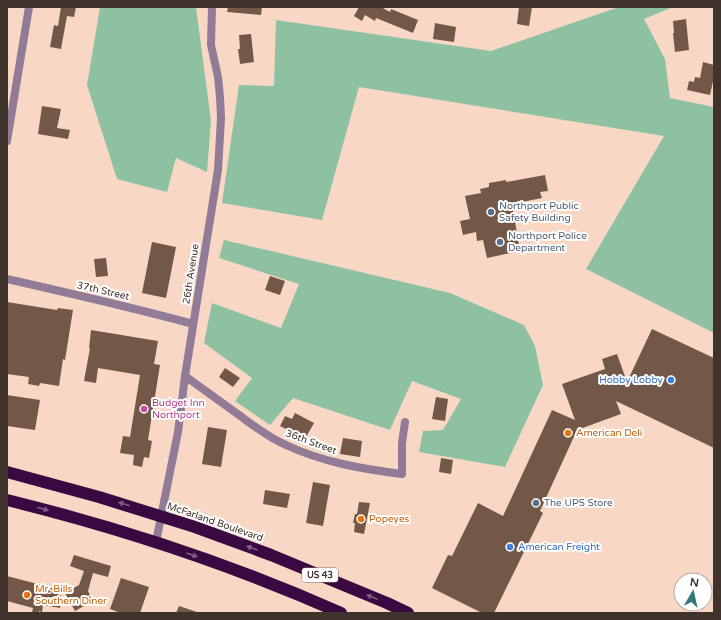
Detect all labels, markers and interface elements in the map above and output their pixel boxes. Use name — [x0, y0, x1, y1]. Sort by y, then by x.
place label: Northport Public Safety Building — [499, 200, 579, 224]
marker: Northport Public Safety Building — [486, 207, 496, 217]
place label: Northport Police Department — [508, 230, 587, 254]
marker: Northport Police Department — [495, 237, 505, 247]
street label: 26th Avenue — [180, 243, 202, 305]
street label: 37th Street — [76, 279, 131, 303]
place label: Hobby Lobby — [599, 374, 664, 386]
marker: Hobby Lobby — [666, 375, 676, 385]
place label: Budget Inn Northport — [152, 397, 205, 421]
marker: Budget Inn Northport — [139, 404, 149, 414]
street label: 36th Street — [284, 427, 338, 457]
place label: American Deli — [576, 427, 642, 439]
marker: American Deli — [563, 428, 573, 438]
place label: The UPS Store — [544, 497, 613, 509]
marker: The UPS Store — [531, 498, 541, 508]
street label: McFarland Boulevard — [165, 500, 265, 544]
one-way arrow — [118, 501, 130, 507]
one-way arrow — [37, 506, 49, 512]
place label: Popeyes — [369, 513, 410, 525]
marker: Popeyes — [356, 514, 366, 524]
place label: American Freight — [518, 541, 600, 553]
marker: American Freight — [505, 542, 515, 552]
one-way arrow — [245, 544, 257, 550]
one-way arrow — [187, 552, 199, 558]
road number: US 43 — [302, 568, 338, 582]
north arrow — [673, 572, 713, 612]
text: N — [689, 576, 700, 590]
place label: Mr. Bills Southern Diner — [35, 583, 107, 607]
marker: Mr. Bills Southern Diner — [22, 590, 32, 600]
one-way arrow — [367, 594, 378, 600]

